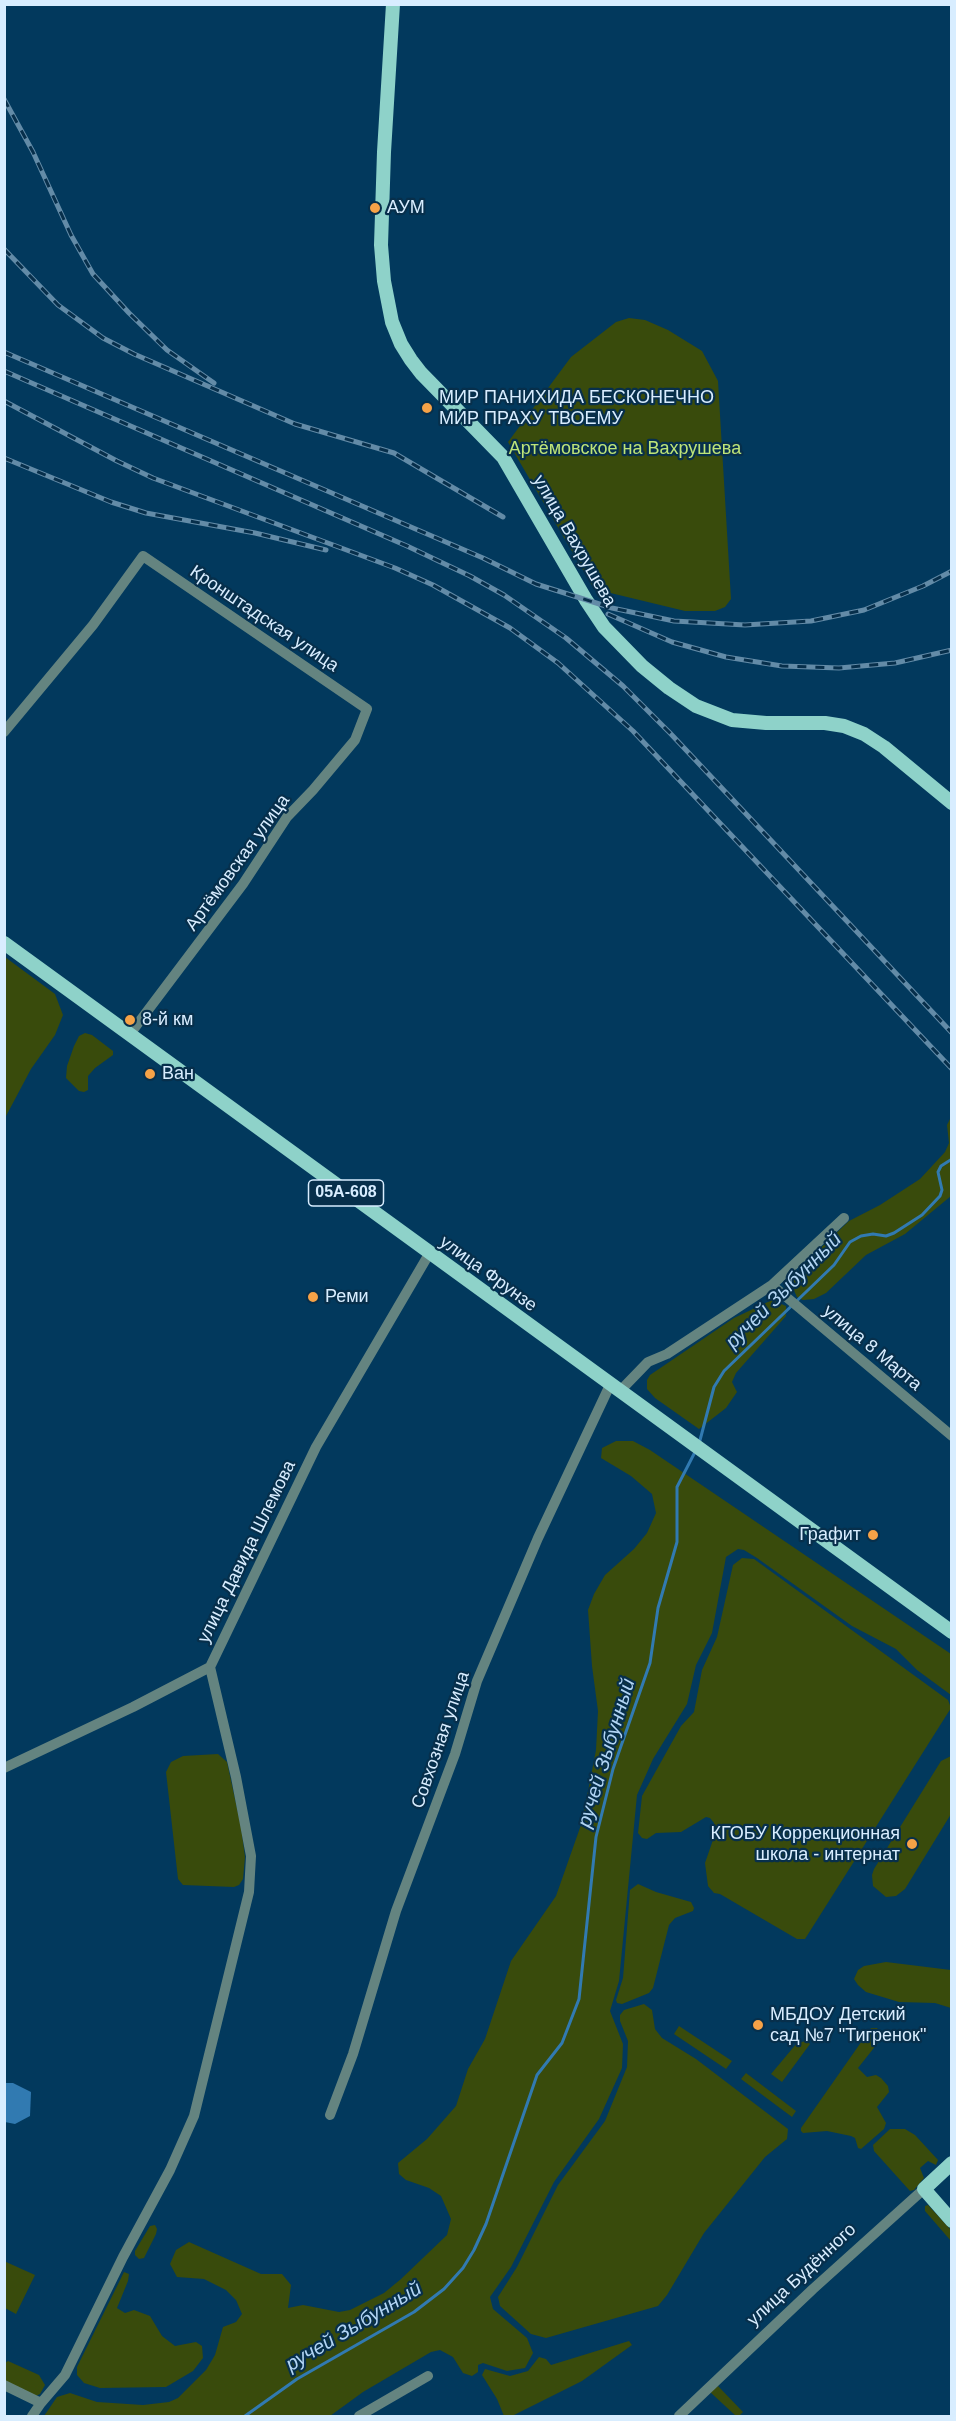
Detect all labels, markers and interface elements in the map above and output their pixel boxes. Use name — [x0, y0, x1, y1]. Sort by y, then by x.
place label: АУМ — [387, 197, 425, 219]
marker: АУМ — [368, 201, 382, 215]
place label: МИР ПАНИХИДА БЕСКОНЕЧНО МИР ПРАХУ ТВОЕМУ — [439, 387, 714, 430]
marker: МИР ПАНИХИДА БЕСКОНЕЧНО МИР ПРАХУ ТВОЕМУ — [420, 401, 434, 415]
park label: Артёмовское на Вахрушева — [509, 438, 741, 460]
street label: улица Вахрушева — [528, 471, 620, 611]
street label: Кронштадская улица — [185, 561, 343, 677]
street label: Артёмовская улица — [181, 791, 295, 935]
place label: 8-й км — [142, 1009, 193, 1031]
marker: 8-й км — [123, 1013, 137, 1027]
place label: Ван — [162, 1063, 194, 1085]
marker: Ван — [143, 1067, 157, 1081]
road number: 05А-608 — [308, 1180, 384, 1206]
water label: ручей Зыбунный — [721, 1228, 847, 1354]
street label: улица Фрунзе — [435, 1231, 541, 1317]
place label: Реми — [325, 1286, 369, 1308]
marker: Реми — [306, 1290, 320, 1304]
street label: улица 8 Марта — [818, 1300, 926, 1396]
street label: улица Давида Шлемова — [193, 1457, 301, 1647]
place label: Графит — [799, 1524, 861, 1546]
marker: Графит — [866, 1528, 880, 1542]
street label: Совхозная улица — [407, 1669, 475, 1811]
water label: ручей Зыбунный — [573, 1676, 641, 1830]
place label: КГОБУ Коррекционная школа - интернат — [711, 1823, 900, 1866]
marker: КГОБУ Коррекционная школа - интернат — [905, 1837, 919, 1851]
place label: МБДОУ Детский сад №7 "Тигренок" — [770, 2004, 926, 2046]
marker: МБДОУ Детский сад №7 "Тигренок" — [751, 2018, 765, 2032]
street label: улица Будённого — [743, 2219, 861, 2331]
water label: ручей Зыбунный — [282, 2277, 426, 2377]

